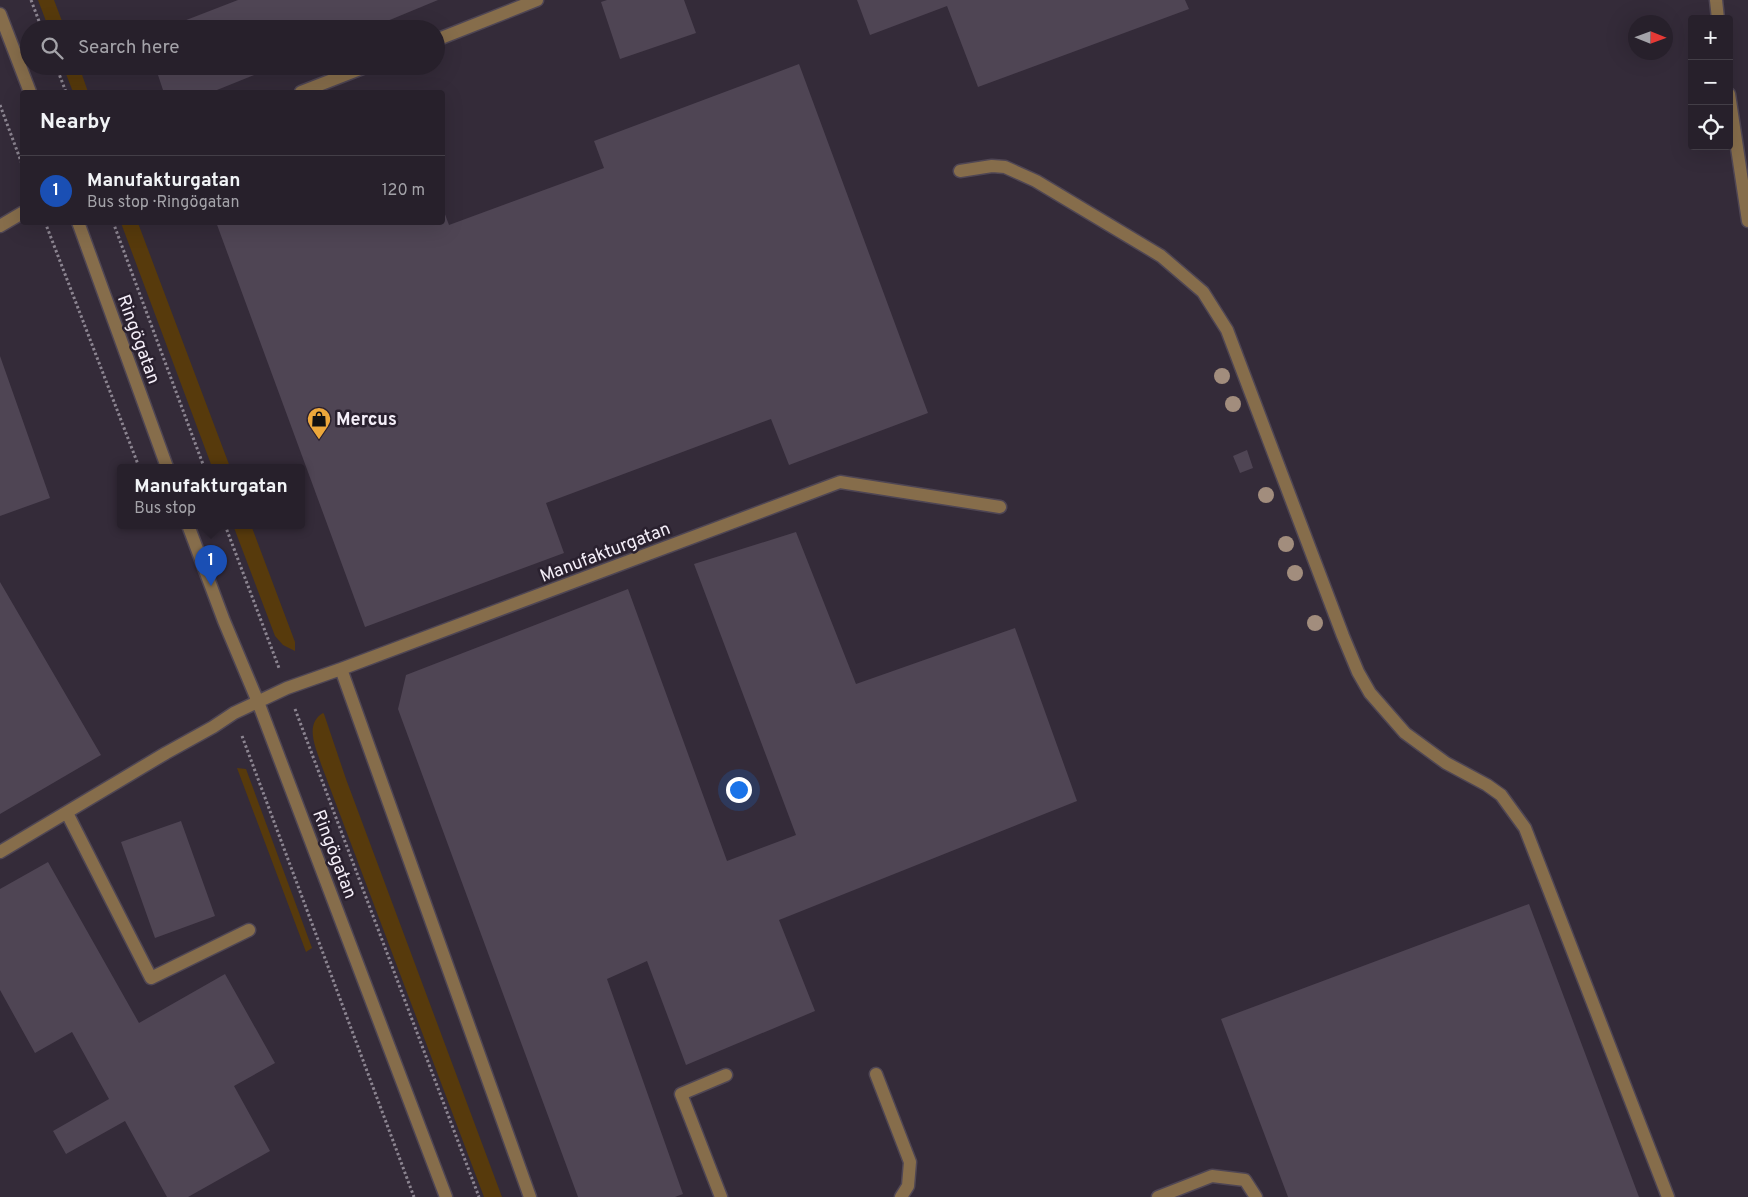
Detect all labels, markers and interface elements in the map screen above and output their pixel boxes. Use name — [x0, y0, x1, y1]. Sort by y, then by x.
north arrow — [1628, 15, 1673, 60]
map controls — [1688, 15, 1733, 150]
button: + — [1688, 15, 1733, 60]
search box — [20, 20, 445, 75]
icon: search — [38, 34, 66, 62]
text: Search here — [78, 36, 180, 60]
button: − — [1688, 60, 1733, 105]
button: locate — [1688, 105, 1733, 150]
text: Nearby — [40, 109, 111, 136]
text: Manufakturgatan — [87, 169, 240, 193]
text: 1 — [53, 181, 59, 201]
text: 120 m — [382, 181, 425, 201]
text: Bus stop · Ringögatan — [87, 193, 240, 213]
street label: Ringögatan — [111, 292, 164, 387]
shop icon: Mercus — [306, 406, 332, 440]
place label: Mercus — [336, 409, 397, 432]
popup — [117, 464, 305, 529]
text: Manufakturgatan — [134, 475, 288, 499]
text: Bus stop — [134, 499, 196, 519]
street label: Manufakturgatan — [537, 518, 674, 589]
pin: 1 — [195, 545, 227, 586]
your location — [726, 777, 752, 803]
street label: Ringögatan — [306, 807, 361, 902]

